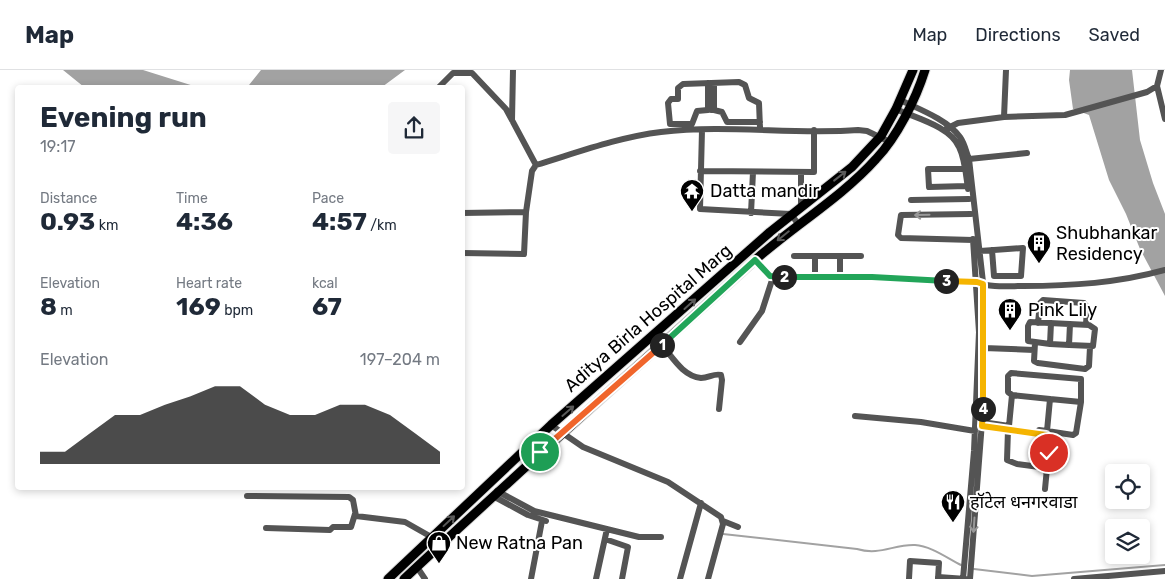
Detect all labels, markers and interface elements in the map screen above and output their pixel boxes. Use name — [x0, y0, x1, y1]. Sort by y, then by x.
text: Map — [25, 21, 74, 49]
text: Map — [912, 24, 947, 46]
text: Directions — [975, 24, 1061, 46]
text: Saved — [1089, 24, 1140, 46]
text: Evening run — [40, 101, 207, 134]
button: share — [388, 102, 440, 154]
text: 19:17 — [40, 137, 76, 156]
one-way arrow — [834, 171, 847, 182]
temple icon: Datta mandir — [679, 178, 705, 212]
place label: Datta mandir — [710, 180, 820, 202]
text: Distance — [40, 190, 97, 207]
text: Time — [176, 190, 208, 207]
text: Pace — [312, 190, 344, 207]
text: 0.93 — [40, 207, 95, 236]
text: 4:36 — [176, 207, 233, 236]
text: 4:57 — [312, 207, 367, 236]
one-way arrow — [914, 210, 930, 220]
text: km — [95, 217, 118, 234]
text: /km — [367, 217, 397, 234]
place label: Shubhankar Residency — [1056, 222, 1158, 265]
building icon: Shubhankar Residency — [1026, 230, 1052, 264]
one-way arrow — [776, 231, 789, 242]
street label: Aditya Birla Hospital Marg — [560, 239, 736, 397]
pin: 2 — [772, 264, 796, 290]
pin: 3 — [934, 268, 958, 294]
text: 2 — [780, 269, 789, 286]
text: 3 — [942, 273, 951, 290]
text: Elevation — [40, 275, 100, 292]
text: Heart rate — [176, 275, 242, 292]
text: kcal — [312, 275, 338, 292]
text: 8 — [40, 292, 57, 321]
text: 169 — [176, 292, 221, 321]
text: 67 — [312, 292, 342, 321]
building icon: Pink Lily — [997, 297, 1023, 331]
one-way arrow — [684, 298, 697, 310]
place label: Pink Lily — [1028, 299, 1097, 321]
text: m — [57, 302, 73, 319]
text: bpm — [221, 302, 253, 319]
pin: 1 — [650, 332, 674, 358]
text: 1 — [659, 337, 666, 354]
text: Elevation — [40, 350, 109, 369]
text: 197–204 m — [360, 350, 440, 369]
pin: 4 — [970, 396, 996, 422]
text: 4 — [979, 401, 988, 418]
one-way arrow — [561, 405, 574, 416]
pin — [519, 431, 561, 473]
pin — [1028, 432, 1070, 474]
icon: arrive — [526, 438, 554, 466]
icon: check — [1035, 439, 1063, 467]
map controls — [1105, 464, 1150, 564]
button: locate — [1105, 464, 1150, 509]
restaurant icon: हॉटेल धनगरवाडा — [940, 489, 966, 523]
place label: हॉटेल धनगरवाडा — [970, 491, 1078, 513]
one-way arrow — [442, 515, 455, 527]
one-way arrow — [970, 517, 979, 533]
button: layers — [1105, 519, 1150, 564]
shop icon: New Ratna Pan — [426, 530, 452, 564]
place label: New Ratna Pan — [456, 532, 583, 554]

